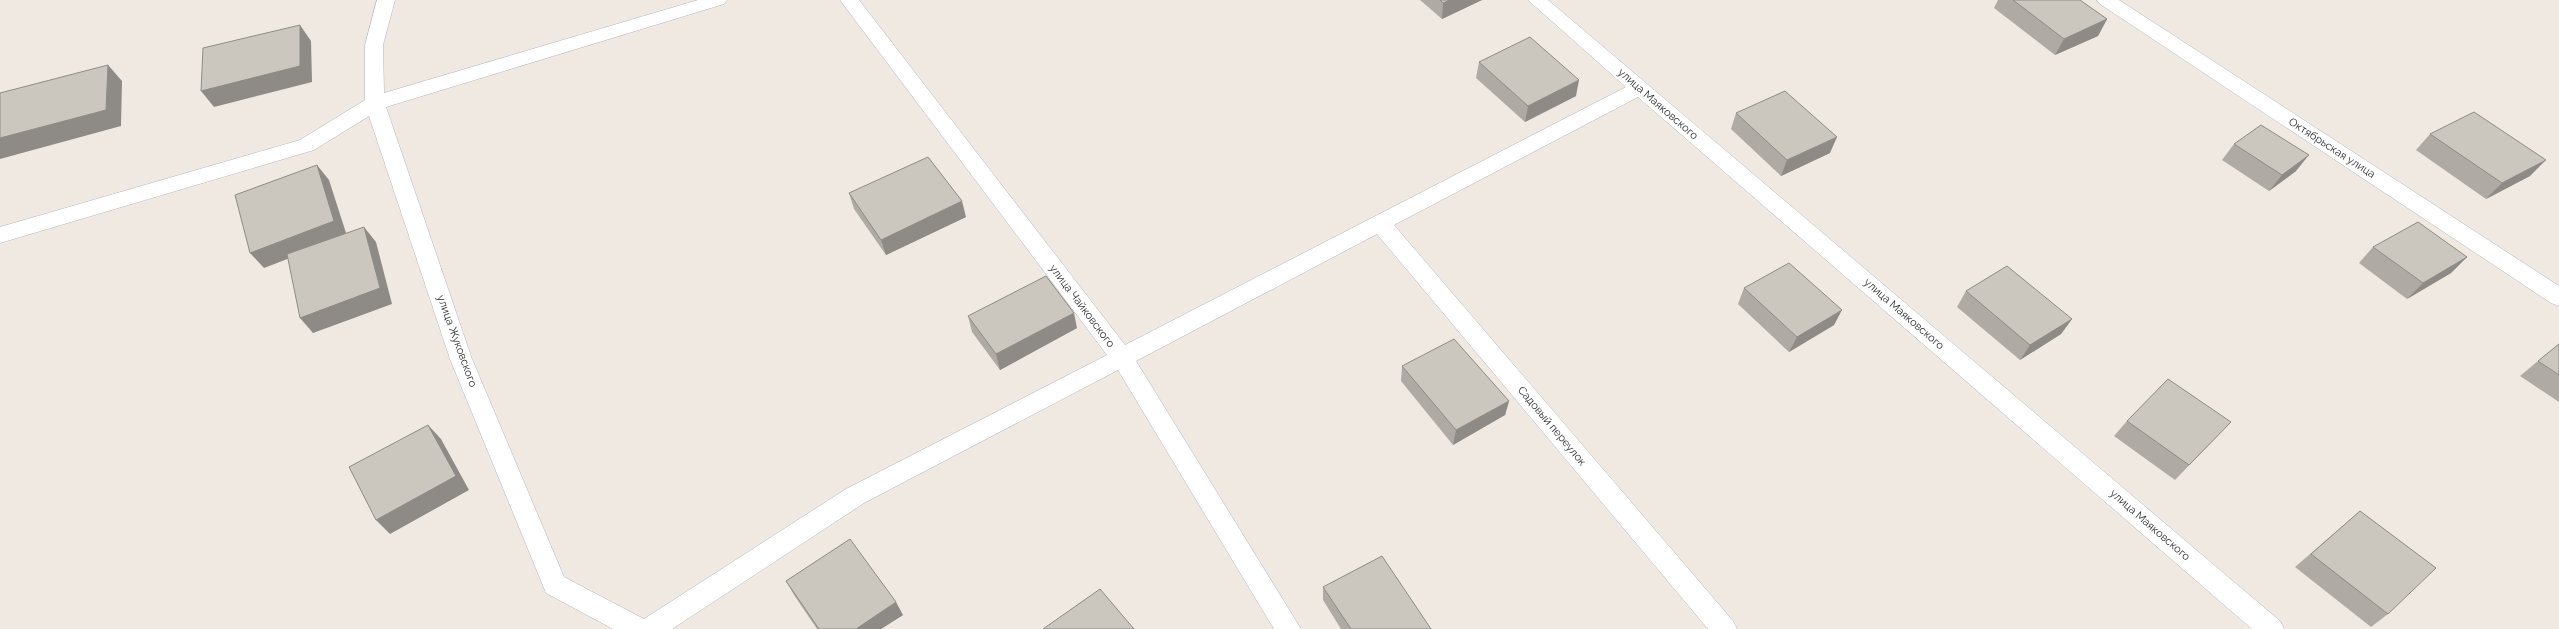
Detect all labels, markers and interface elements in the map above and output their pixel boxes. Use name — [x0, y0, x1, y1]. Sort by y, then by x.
street label: улица Маяковского — [1615, 66, 1701, 143]
street label: Октябрьская улица — [2286, 115, 2378, 181]
street label: улица Чайковского — [1047, 262, 1118, 350]
street label: улица Маяковского — [1861, 276, 1947, 353]
street label: улица Жуковского — [434, 293, 480, 389]
street label: Садовый переулок — [1515, 384, 1589, 468]
street label: улица Маяковского — [2107, 487, 2193, 564]

